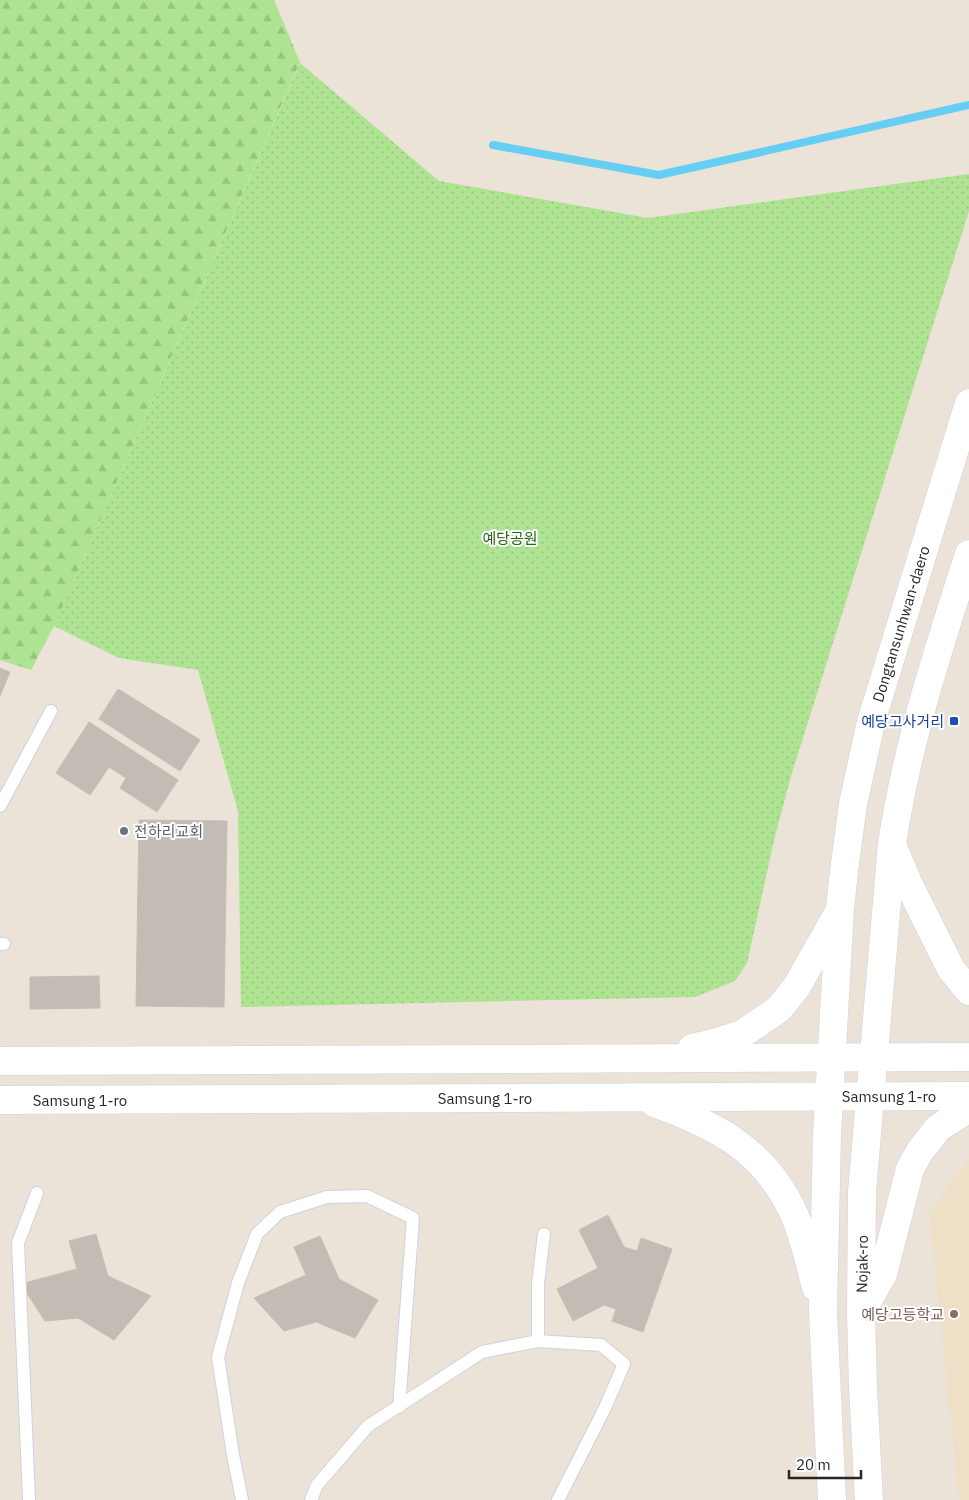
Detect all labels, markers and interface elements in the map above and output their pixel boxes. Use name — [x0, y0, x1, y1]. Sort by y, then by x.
park label: 예당공원 — [482, 529, 538, 548]
street label: Dongtansunhwan-daero — [868, 544, 934, 704]
place label: 예당고사거리 — [861, 712, 944, 731]
marker: 예당고사거리 — [948, 715, 960, 727]
place label: 전하리교회 — [134, 822, 203, 841]
marker: 전하리교회 — [118, 825, 130, 837]
street label: Samsung 1-ro — [842, 1087, 936, 1106]
street label: Samsung 1-ro — [438, 1089, 532, 1108]
street label: Samsung 1-ro — [33, 1091, 127, 1110]
street label: Nojak-ro — [852, 1235, 872, 1293]
place label: 예당고등학교 — [861, 1305, 944, 1324]
marker: 예당고등학교 — [948, 1308, 960, 1320]
scale bar — [789, 1448, 862, 1480]
text: 20 m — [796, 1455, 831, 1474]

